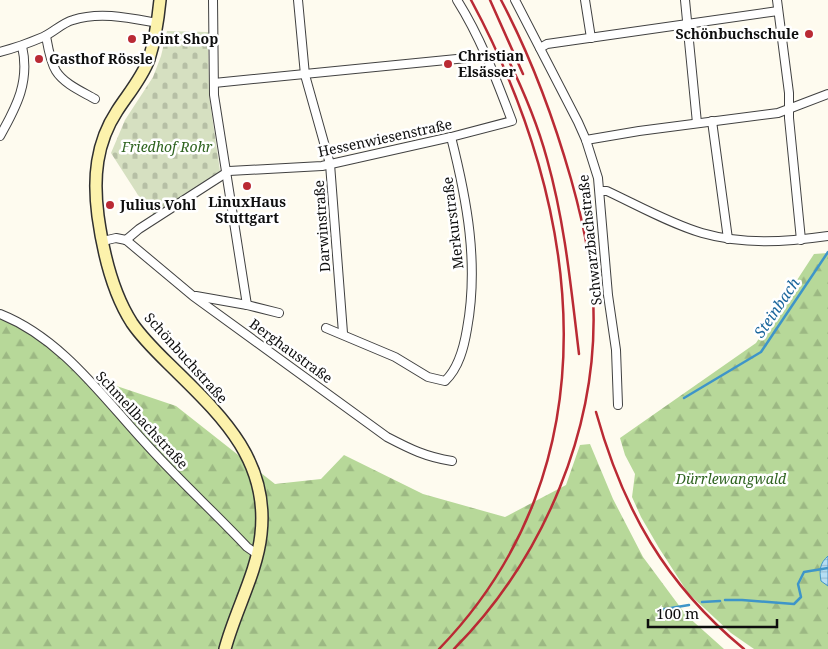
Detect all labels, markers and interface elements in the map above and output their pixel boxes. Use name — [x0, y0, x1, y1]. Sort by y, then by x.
place label: Schönbuchschule — [675, 24, 799, 43]
marker: Schönbuchschule — [803, 28, 815, 40]
place label: Point Shop — [142, 29, 218, 48]
marker: Point Shop — [126, 33, 138, 45]
place label: Christian Elsässer — [458, 46, 524, 81]
place label: Gasthof Rössle — [49, 49, 153, 68]
marker: Gasthof Rössle — [33, 53, 45, 65]
marker: Christian Elsässer — [442, 58, 454, 70]
street label: Hessenwiesenstraße — [316, 114, 454, 161]
park label: Friedhof Rohr — [121, 137, 213, 156]
street label: Schwarzbachstraße — [573, 174, 606, 306]
street label: Merkurstraße — [437, 176, 468, 270]
street label: Darwinstraße — [309, 179, 334, 273]
marker: LinuxHaus Stuttgart — [241, 180, 253, 192]
place label: LinuxHaus Stuttgart — [208, 192, 286, 227]
place label: Julius Vohl — [119, 195, 196, 214]
marker: Julius Vohl — [104, 199, 116, 211]
water label: Steinbach — [749, 274, 803, 341]
street label: Schönbuchstraße — [141, 308, 232, 407]
street label: Berghaustraße — [246, 314, 337, 387]
street label: Schmellbachstraße — [92, 367, 193, 473]
park label: Dürrlewangwald — [675, 469, 787, 488]
scale bar — [648, 596, 777, 628]
text: 100 m — [656, 603, 699, 623]

